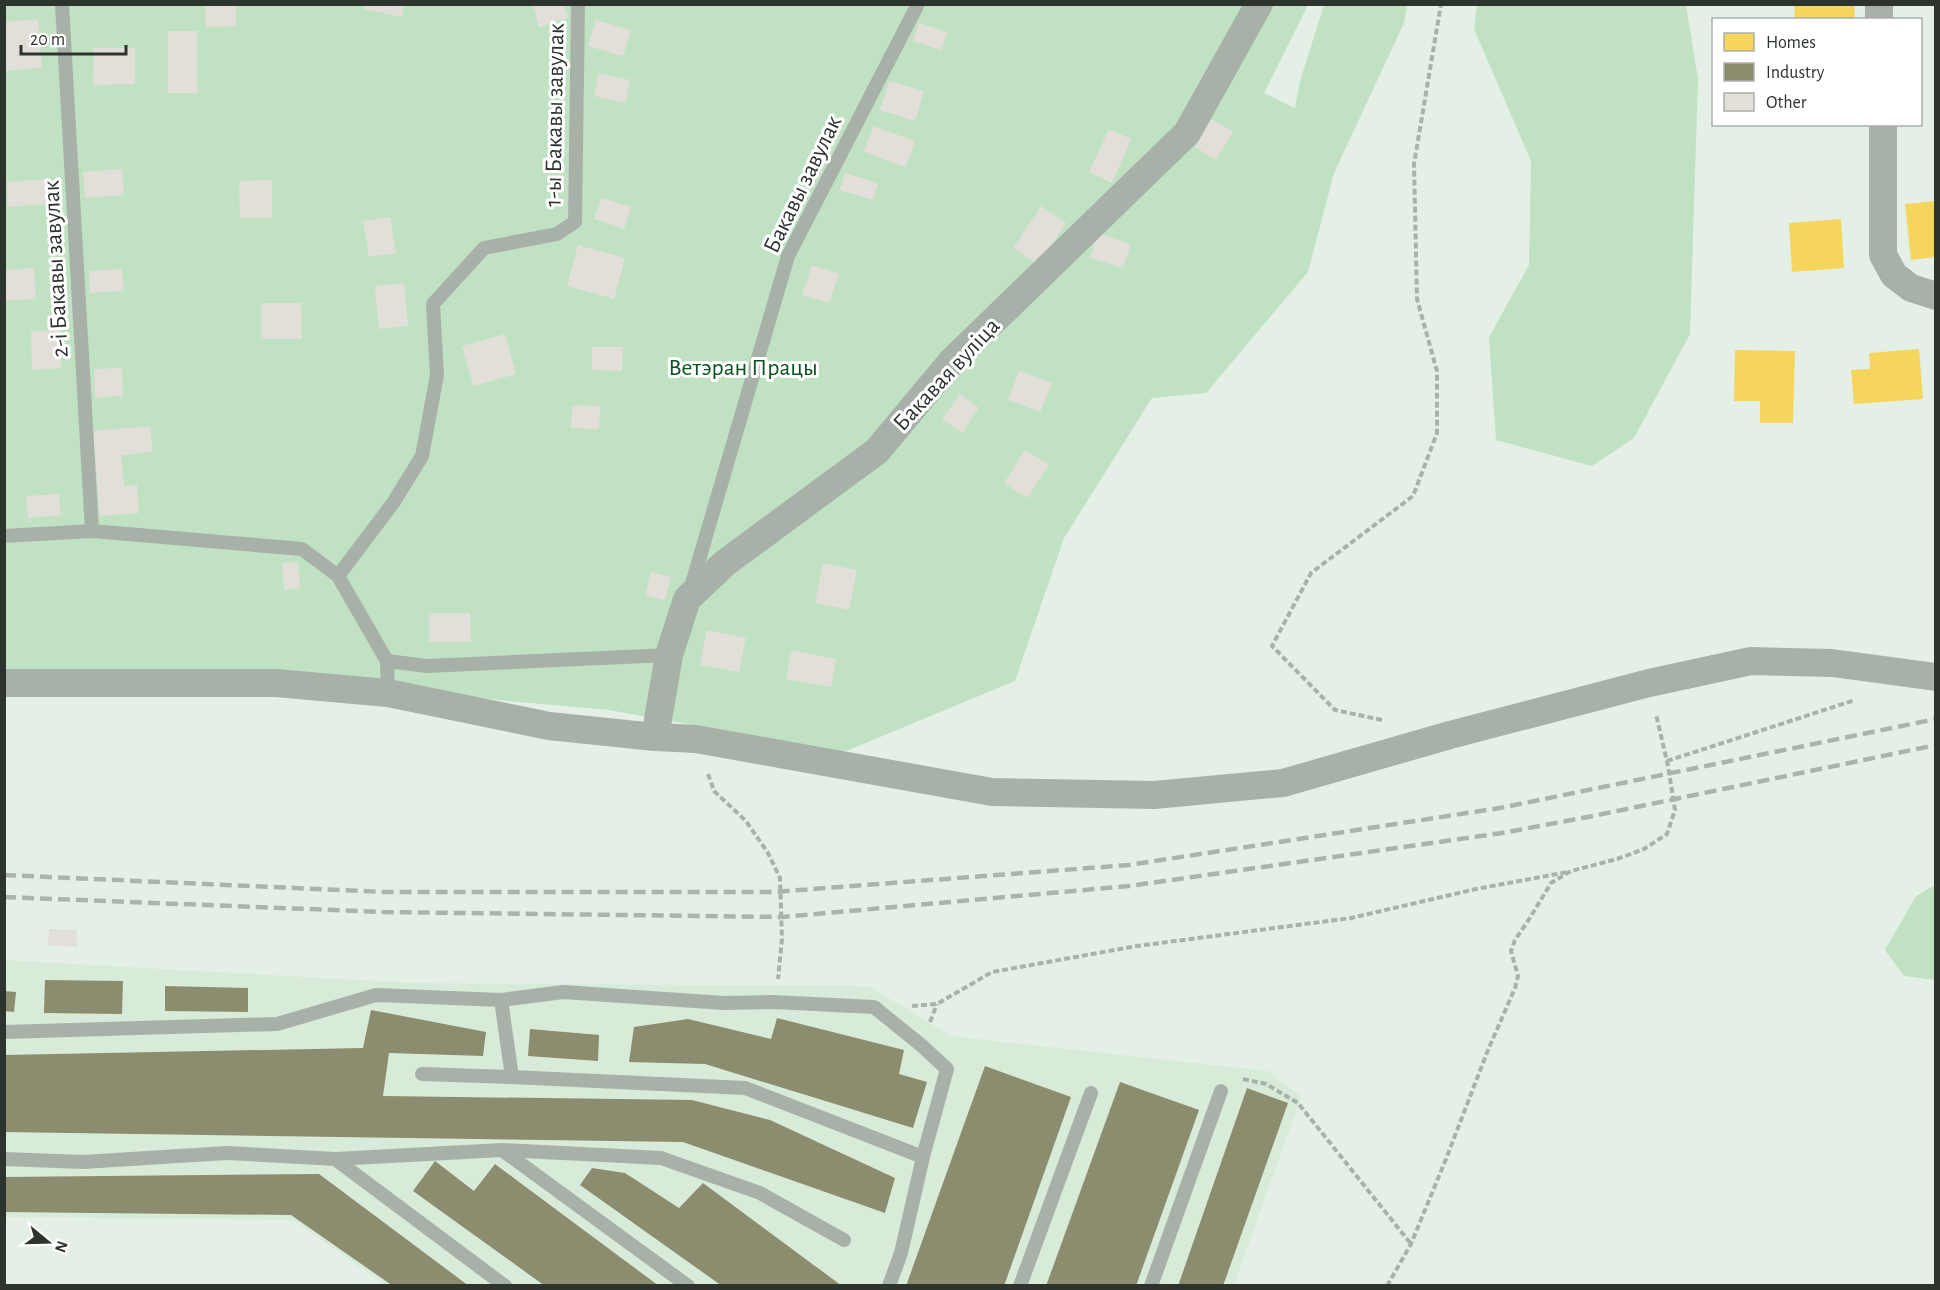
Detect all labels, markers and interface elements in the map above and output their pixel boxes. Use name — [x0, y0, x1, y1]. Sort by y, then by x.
scale bar — [21, 18, 126, 56]
legend — [1712, 18, 1922, 126]
street label: 1-ы Бакавы завулак — [541, 23, 569, 207]
text: 20 m — [30, 31, 65, 49]
text: Homes — [1766, 34, 1816, 52]
text: Industry — [1766, 64, 1825, 82]
text: Other — [1766, 94, 1807, 112]
street label: Бакавы завулак — [759, 112, 846, 257]
street label: 2-і Бакавы завулак — [39, 180, 73, 358]
street label: Бакавая вуліца — [889, 314, 1005, 436]
park label: Ветэран Працы — [668, 356, 818, 380]
north arrow — [18, 1212, 78, 1272]
text: N — [52, 1239, 71, 1254]

